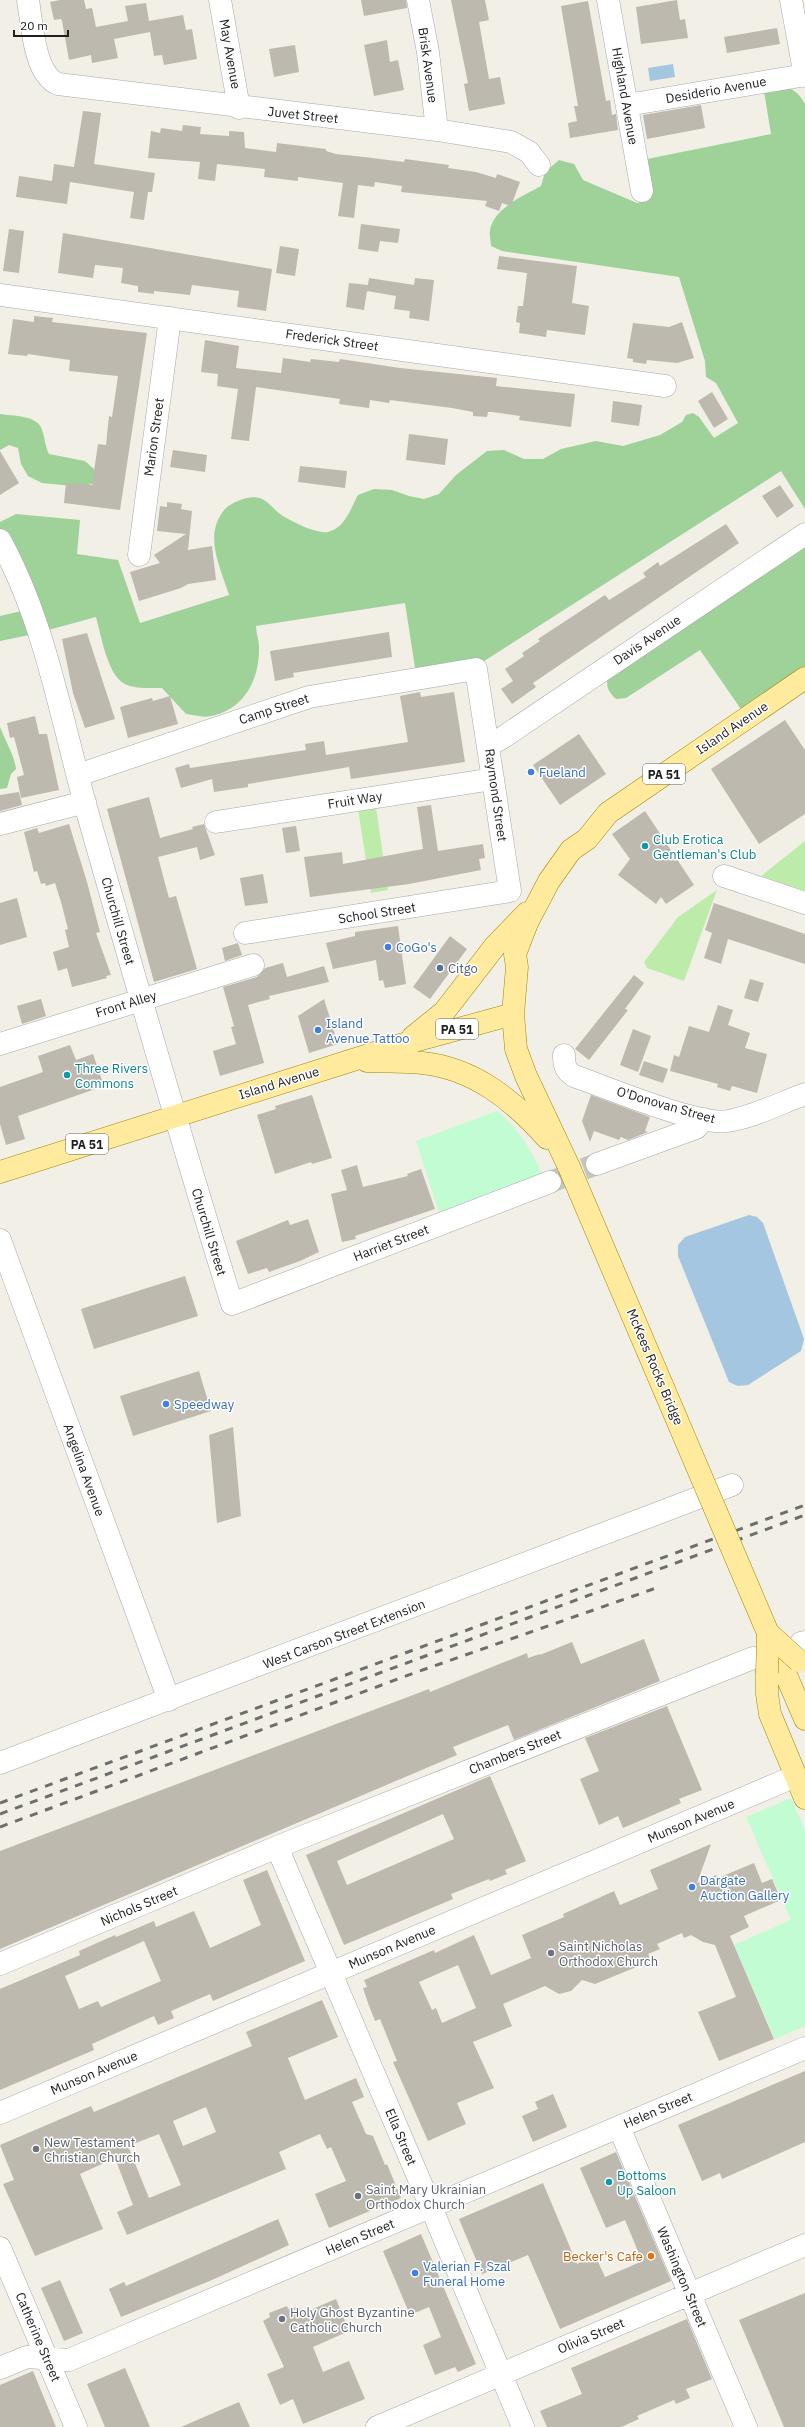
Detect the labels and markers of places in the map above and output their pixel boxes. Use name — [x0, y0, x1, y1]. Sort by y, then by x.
place label: Fueland — [539, 764, 586, 781]
marker: Fueland — [526, 767, 536, 777]
place label: Club Erotica Gentleman's Club — [653, 831, 756, 863]
marker: Club Erotica Gentleman's Club — [640, 841, 650, 851]
place label: CoGo's — [396, 939, 437, 956]
marker: CoGo's — [383, 942, 393, 952]
place label: Citgo — [448, 960, 478, 977]
marker: Citgo — [435, 963, 445, 973]
place label: Island Avenue Tattoo — [326, 1015, 409, 1047]
marker: Island Avenue Tattoo — [313, 1025, 323, 1035]
place label: Three Rivers Commons — [75, 1060, 148, 1092]
marker: Three Rivers Commons — [62, 1070, 72, 1080]
place label: Speedway — [174, 1396, 235, 1413]
marker: Speedway — [161, 1399, 171, 1409]
place label: Dargate Auction Gallery — [700, 1872, 790, 1904]
marker: Dargate Auction Gallery — [687, 1882, 697, 1892]
place label: Saint Nicholas Orthodox Church — [559, 1938, 658, 1970]
marker: Saint Nicholas Orthodox Church — [546, 1948, 556, 1958]
place label: New Testament Christian Church — [44, 2134, 140, 2166]
marker: New Testament Christian Church — [31, 2144, 41, 2154]
place label: Bottoms Up Saloon — [617, 2167, 676, 2199]
marker: Bottoms Up Saloon — [604, 2177, 614, 2187]
place label: Saint Mary Ukrainian Orthodox Church — [366, 2181, 486, 2213]
marker: Saint Mary Ukrainian Orthodox Church — [353, 2191, 363, 2201]
place label: Becker's Cafe — [563, 2248, 643, 2265]
marker: Becker's Cafe — [646, 2251, 656, 2261]
place label: Valerian F. Szal Funeral Home — [423, 2258, 511, 2290]
marker: Valerian F. Szal Funeral Home — [410, 2268, 420, 2278]
place label: Holy Ghost Byzantine Catholic Church — [290, 2304, 415, 2336]
marker: Holy Ghost Byzantine Catholic Church — [277, 2314, 287, 2324]

